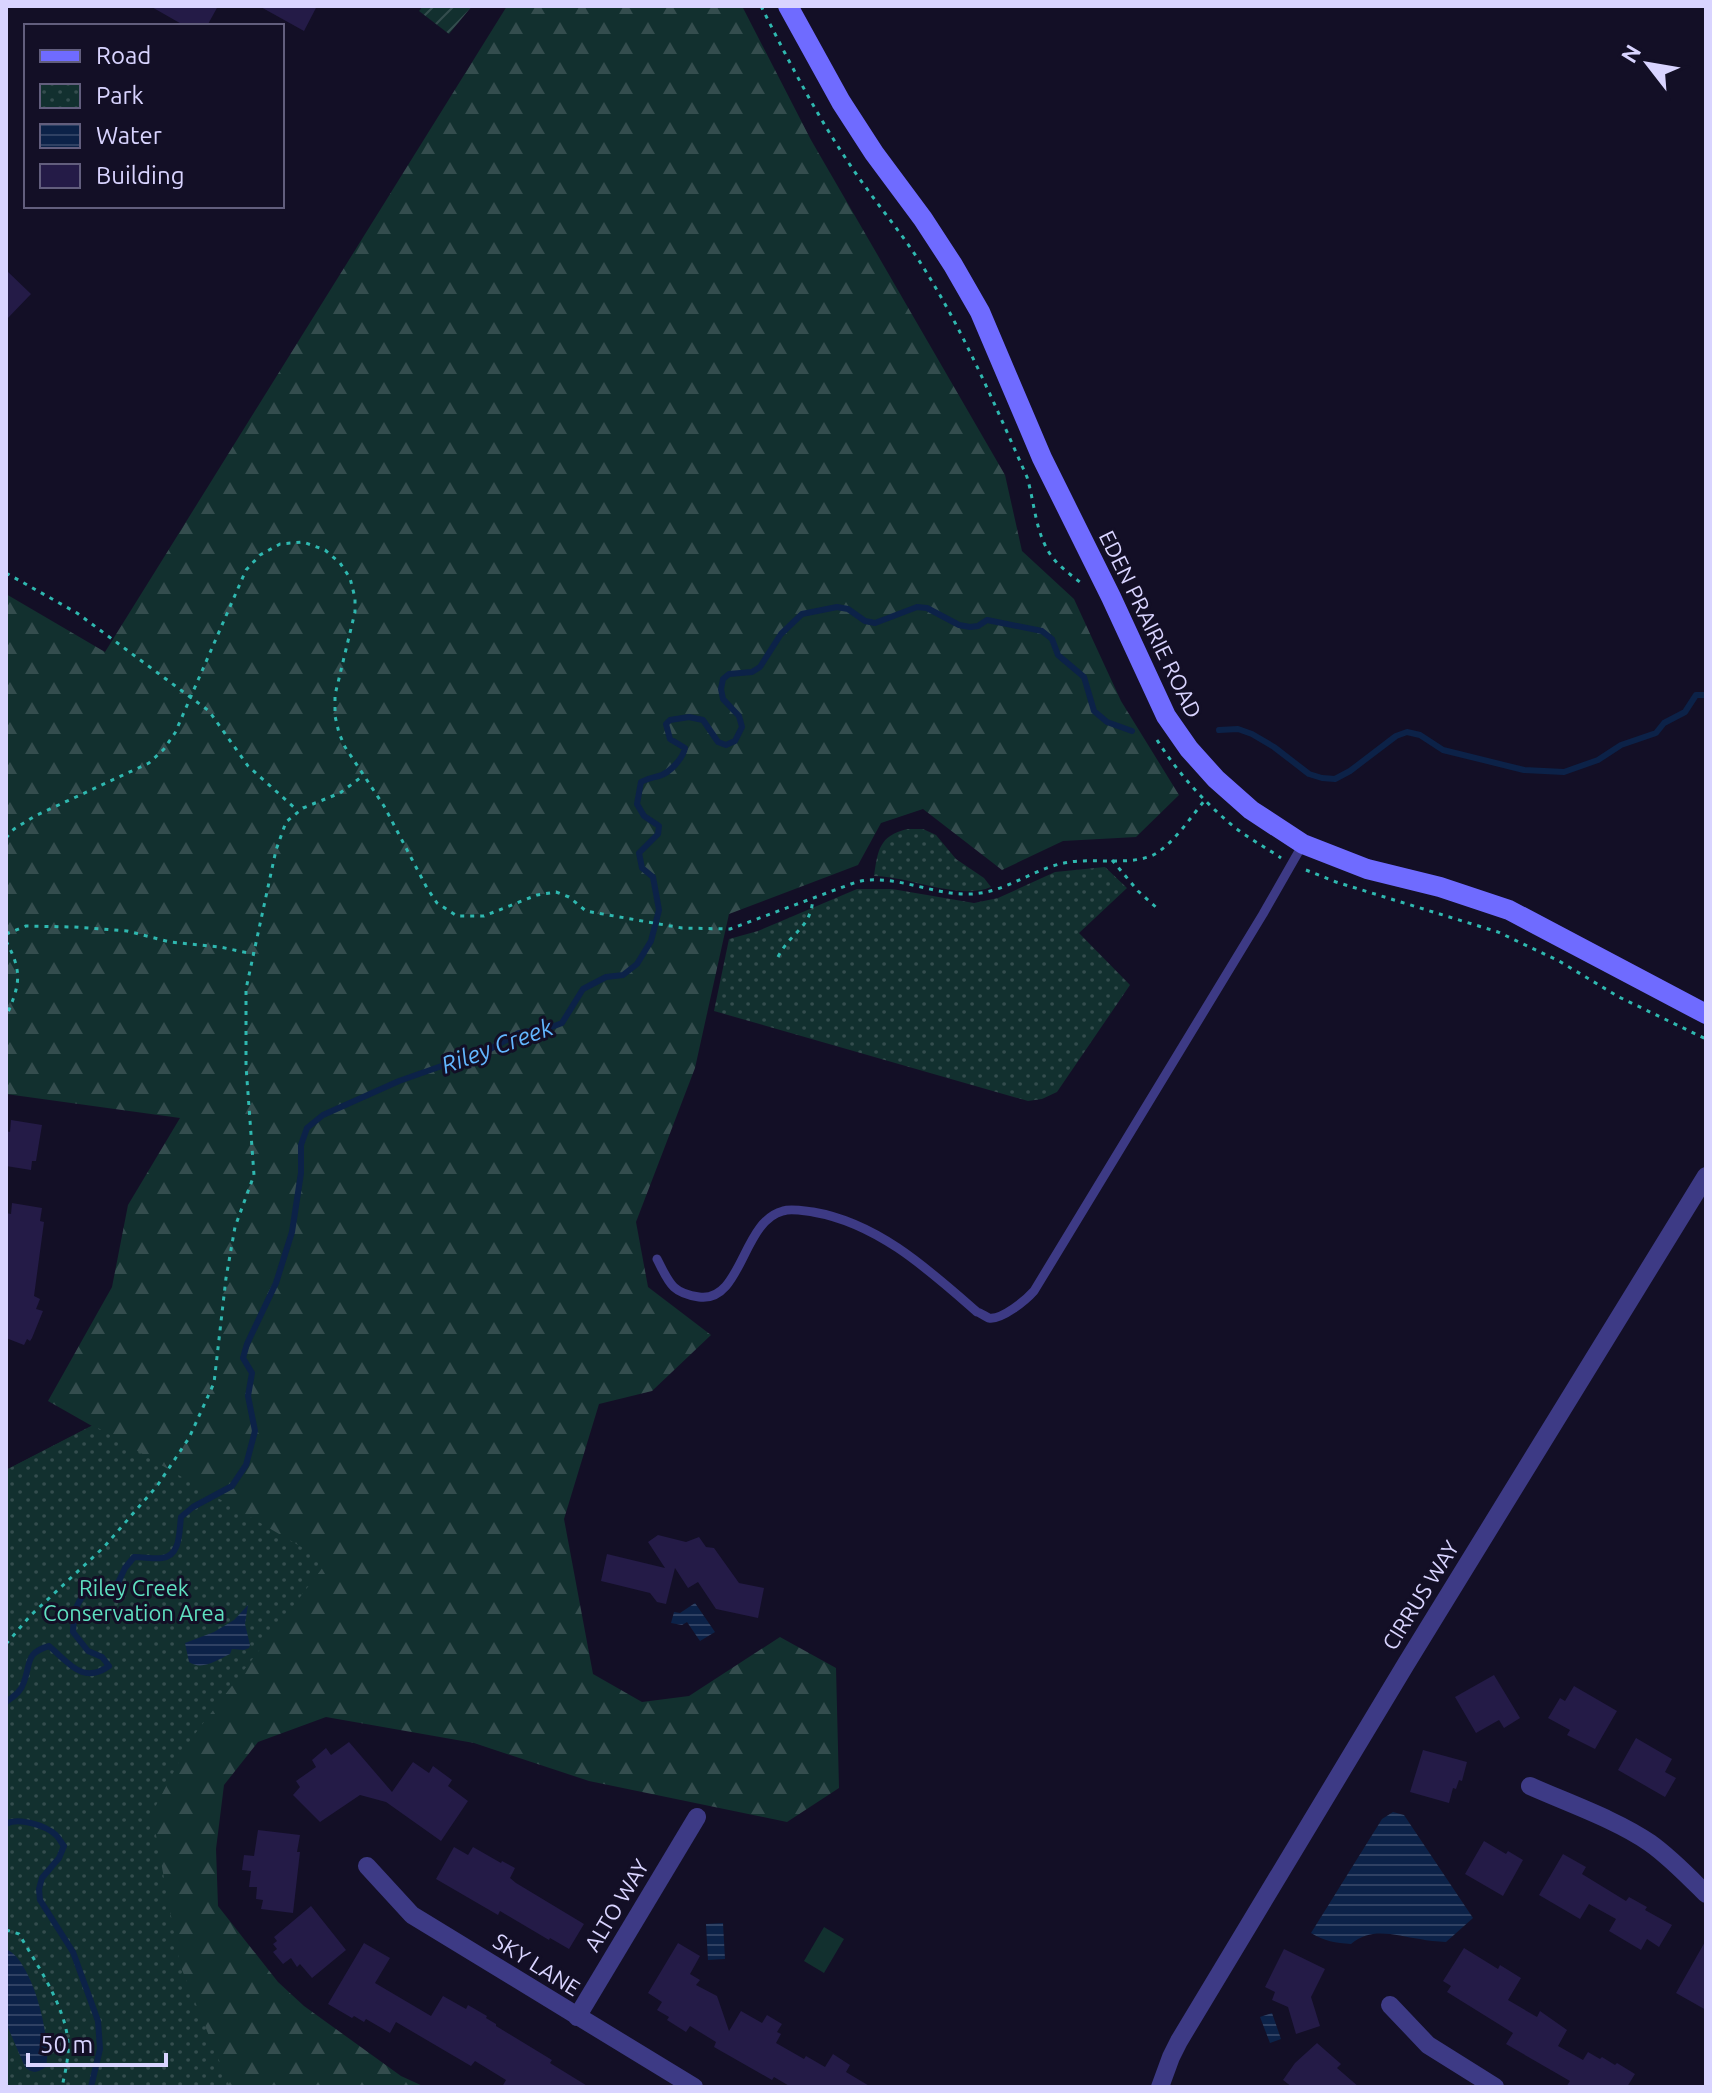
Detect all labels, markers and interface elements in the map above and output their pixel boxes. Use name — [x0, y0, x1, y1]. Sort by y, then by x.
legend — [24, 24, 284, 208]
north arrow — [1608, 24, 1688, 104]
text: N — [1615, 40, 1645, 67]
text: Road — [96, 42, 151, 69]
text: Park — [96, 82, 144, 109]
text: Water — [96, 122, 162, 149]
text: Building — [96, 162, 184, 189]
street label: EDEN PRAIRIE ROAD — [1095, 526, 1207, 722]
water label: Riley Creek — [437, 1013, 557, 1079]
street label: CIRRUS WAY — [1377, 1536, 1464, 1654]
park label: Riley Creek Conservation Area — [43, 1575, 225, 1625]
street label: ALTO WAY — [579, 1854, 653, 1956]
street label: SKY LANE — [489, 1928, 585, 2000]
scale bar — [28, 2017, 166, 2067]
text: 50 m — [40, 2031, 93, 2058]

